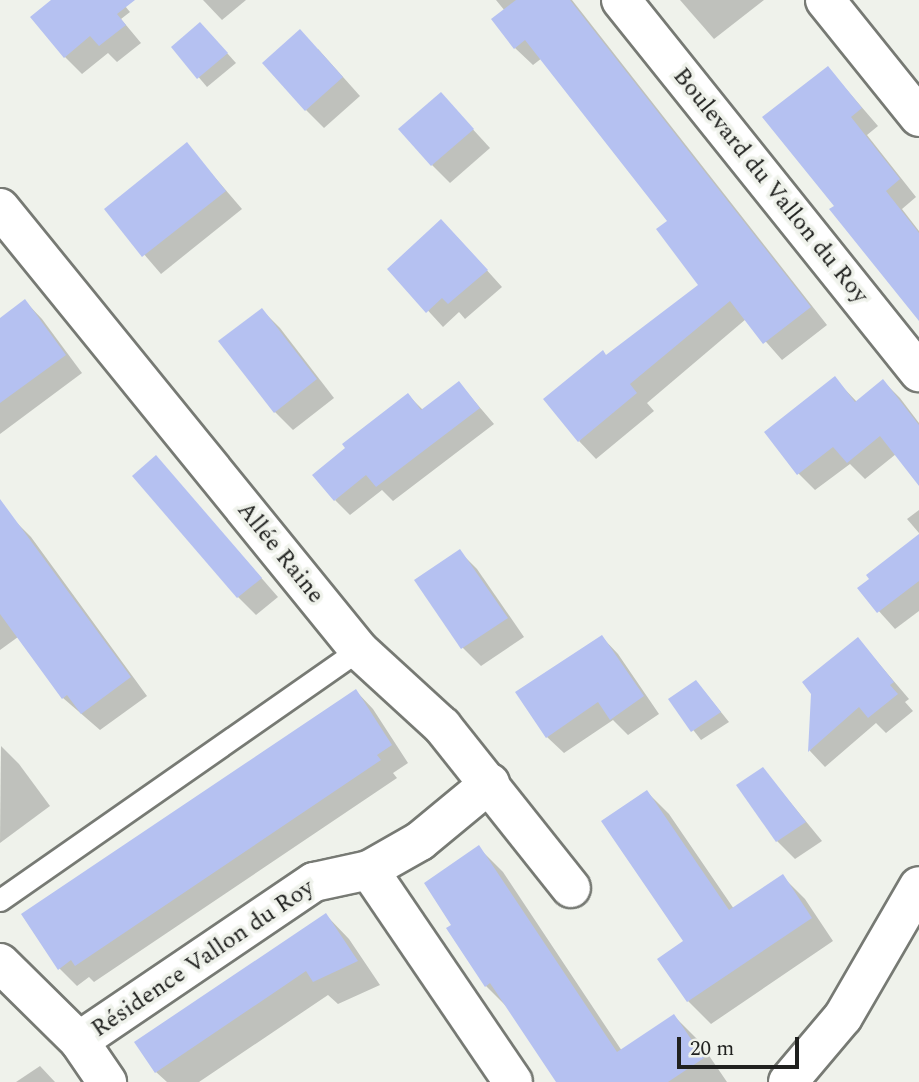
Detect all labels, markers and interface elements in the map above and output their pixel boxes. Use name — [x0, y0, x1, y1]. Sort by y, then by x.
street label: Boulevard du Vallon du Roy — [666, 62, 874, 310]
street label: Allée Raine — [230, 497, 330, 609]
street label: Résidence Vallon du Roy — [86, 874, 320, 1044]
scale bar — [681, 1023, 804, 1066]
text: 20 m — [690, 1033, 734, 1065]

